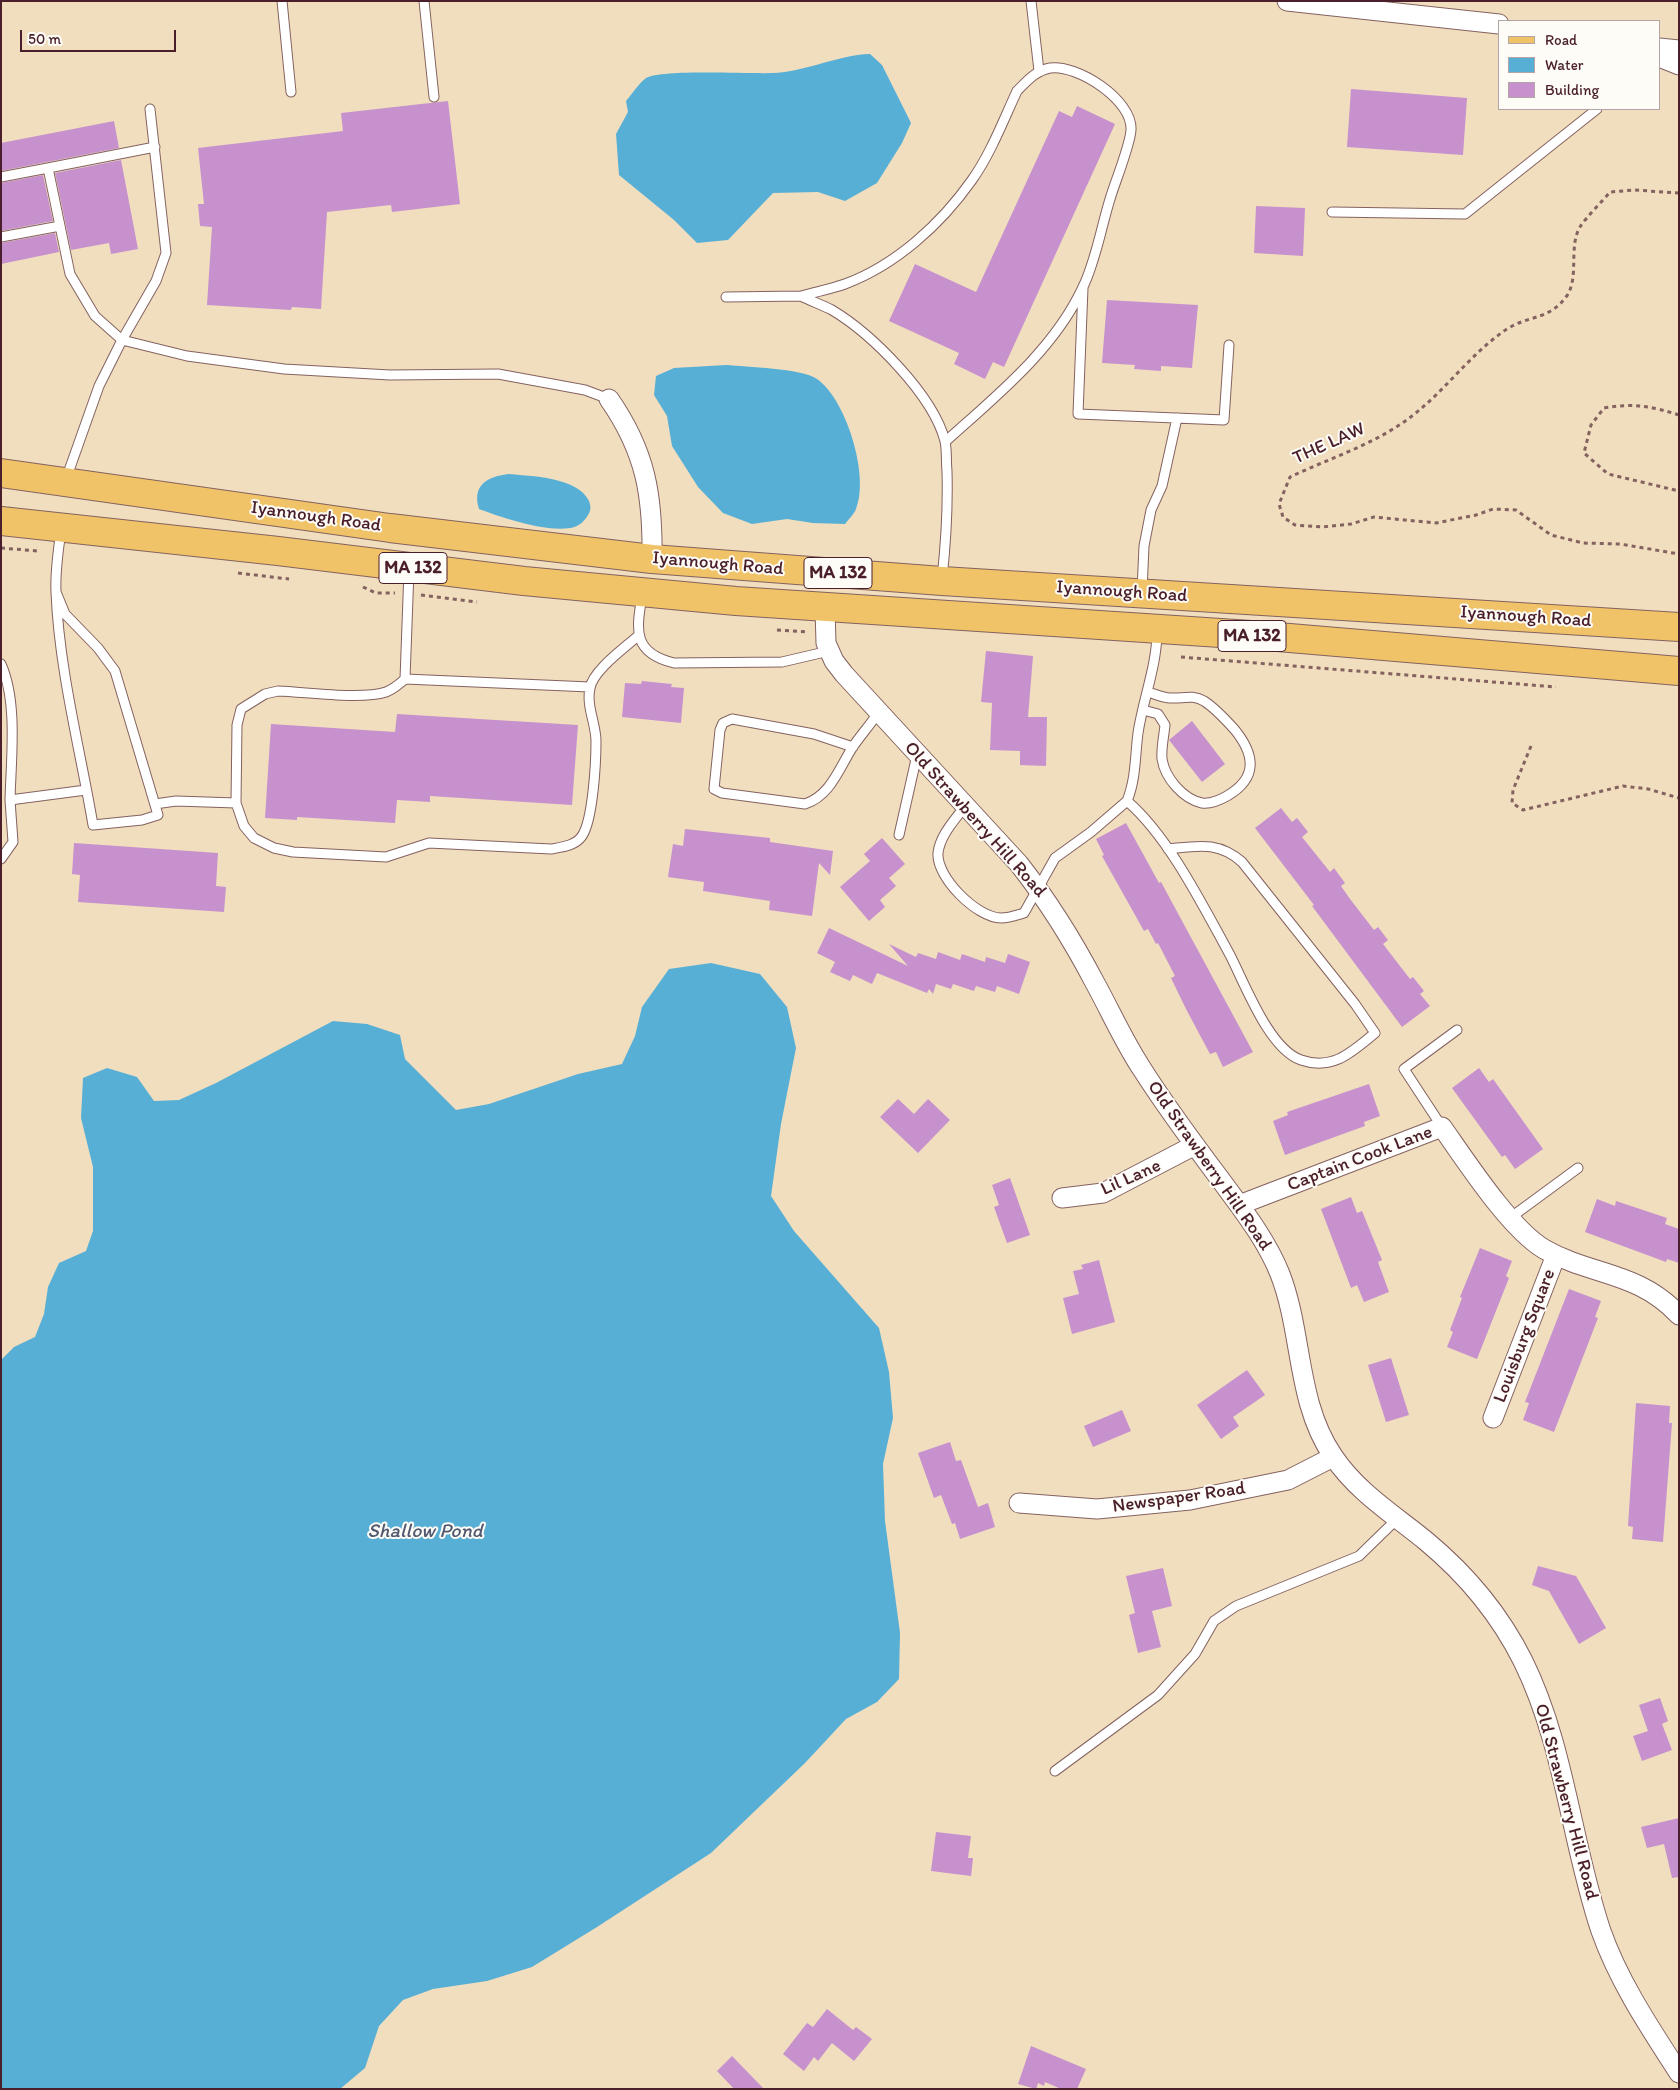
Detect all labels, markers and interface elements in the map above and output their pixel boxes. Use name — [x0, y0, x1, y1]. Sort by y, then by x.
scale bar — [22, 20, 179, 52]
legend — [1498, 20, 1660, 110]
text: 50 m — [28, 30, 61, 48]
text: Road — [1545, 31, 1577, 49]
text: Water — [1545, 56, 1583, 74]
text: Building — [1545, 81, 1599, 99]
street label: THE LAW — [1289, 418, 1369, 470]
street label: Iyannough Road — [249, 497, 383, 537]
street label: Iyannough Road — [651, 547, 785, 581]
road number: MA 132 — [379, 552, 447, 584]
road number: MA 132 — [804, 558, 872, 588]
street label: Iyannough Road — [1056, 576, 1188, 608]
street label: Iyannough Road — [1460, 601, 1592, 633]
road number: MA 132 — [1218, 620, 1286, 652]
street label: Old Strawberry Hill Road — [899, 737, 1051, 903]
street label: Old Strawberry Hill Road — [1142, 1077, 1276, 1255]
street label: Captain Cook Lane — [1284, 1121, 1436, 1197]
street label: Lil Lane — [1097, 1155, 1165, 1201]
street label: Louisburg Square — [1489, 1266, 1561, 1406]
street label: Newspaper Road — [1111, 1477, 1247, 1519]
water label: Shallow Pond — [367, 1520, 483, 1544]
street label: Old Strawberry Hill Road — [1529, 1701, 1603, 1903]

